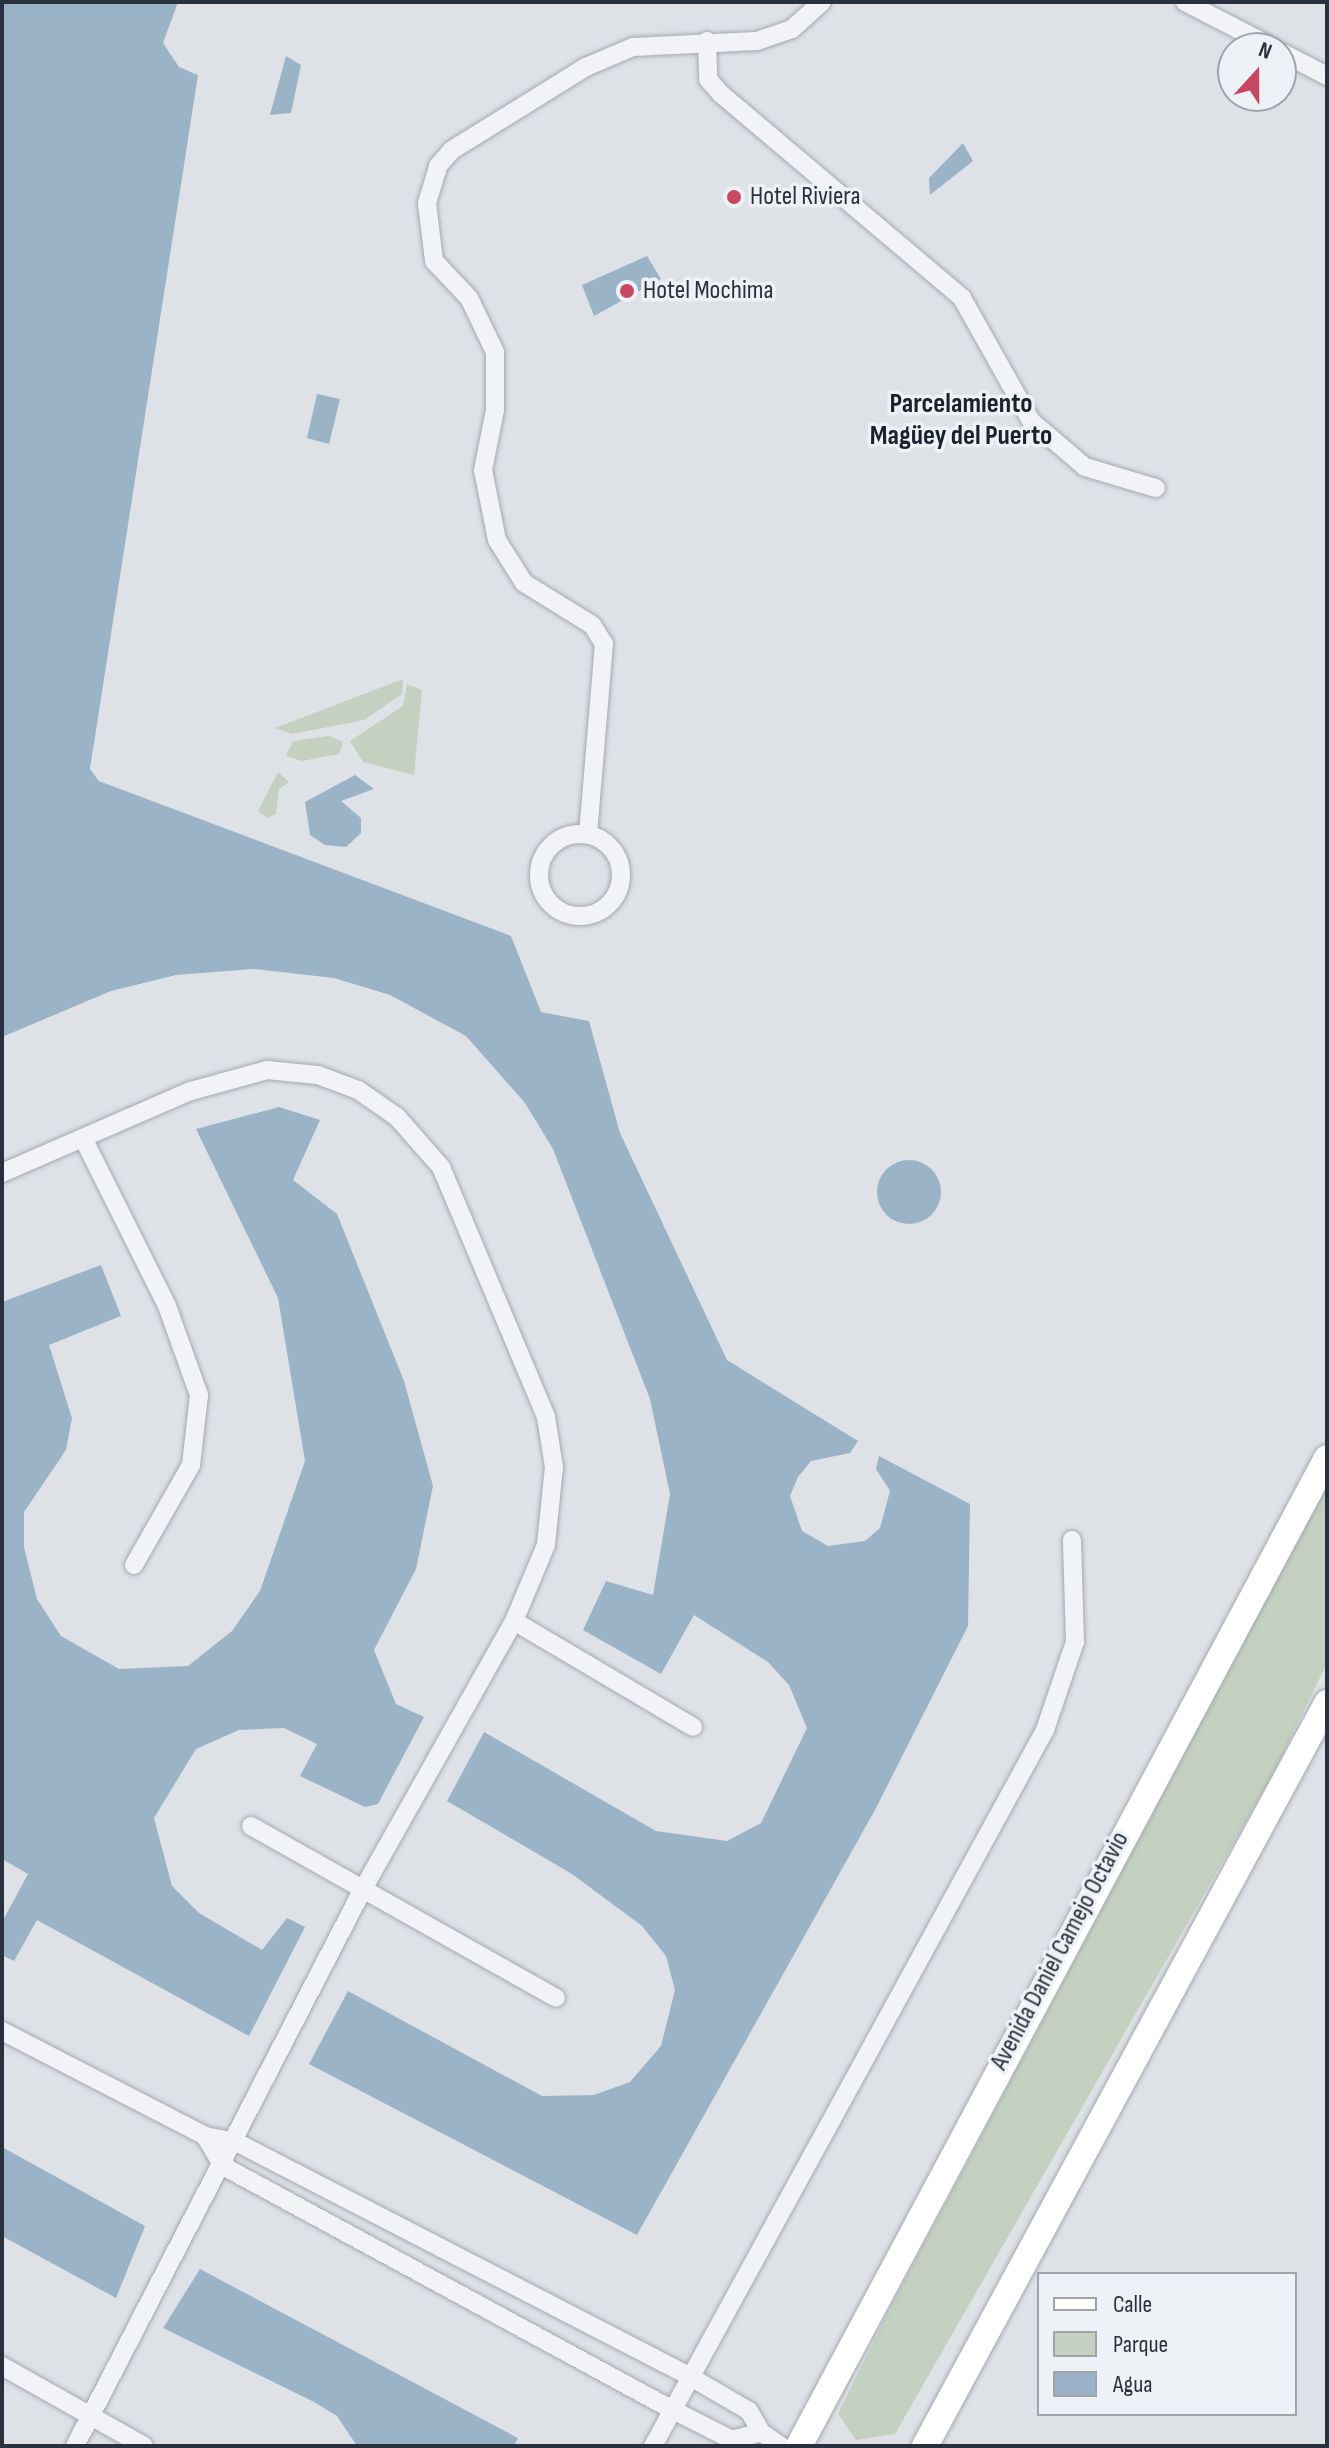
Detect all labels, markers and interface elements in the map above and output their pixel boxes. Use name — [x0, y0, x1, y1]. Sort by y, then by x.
north arrow — [1217, 32, 1297, 112]
text: N — [1255, 36, 1275, 66]
place label: Hotel Riviera — [750, 181, 860, 213]
marker: Hotel Riviera — [725, 188, 743, 206]
place label: Hotel Mochima — [643, 275, 773, 307]
marker: Hotel Mochima — [618, 282, 636, 300]
district label: Parcelamiento Magüey del Puerto — [870, 387, 1052, 453]
street label: Avenida Daniel Camejo Octavio — [984, 1827, 1136, 2075]
legend — [1037, 2272, 1297, 2416]
text: Calle — [1113, 2290, 1152, 2319]
text: Parque — [1113, 2330, 1168, 2359]
text: Agua — [1113, 2370, 1152, 2399]

